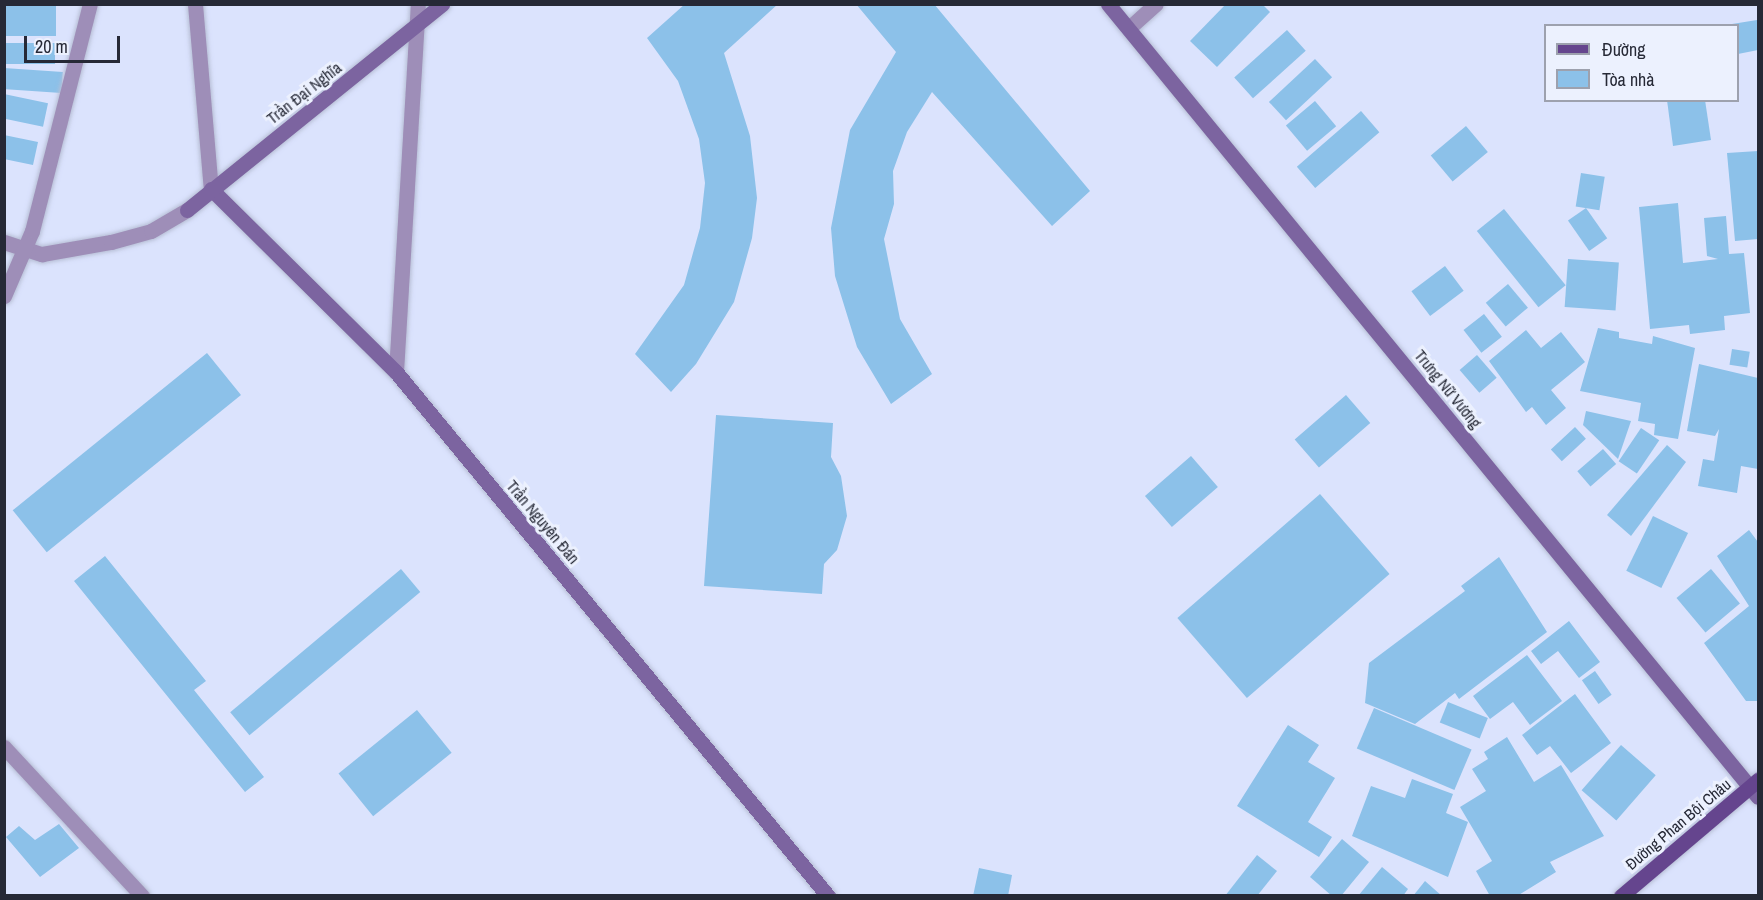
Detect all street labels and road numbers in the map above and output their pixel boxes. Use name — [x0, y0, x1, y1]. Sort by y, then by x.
street label: Trần Đại Nghĩa — [263, 58, 345, 128]
street label: Trưng Nữ Vương — [1411, 346, 1485, 432]
street label: Trần Nguyên Đán — [503, 476, 583, 568]
street label: Đường Phan Bội Châu — [1622, 774, 1734, 874]

